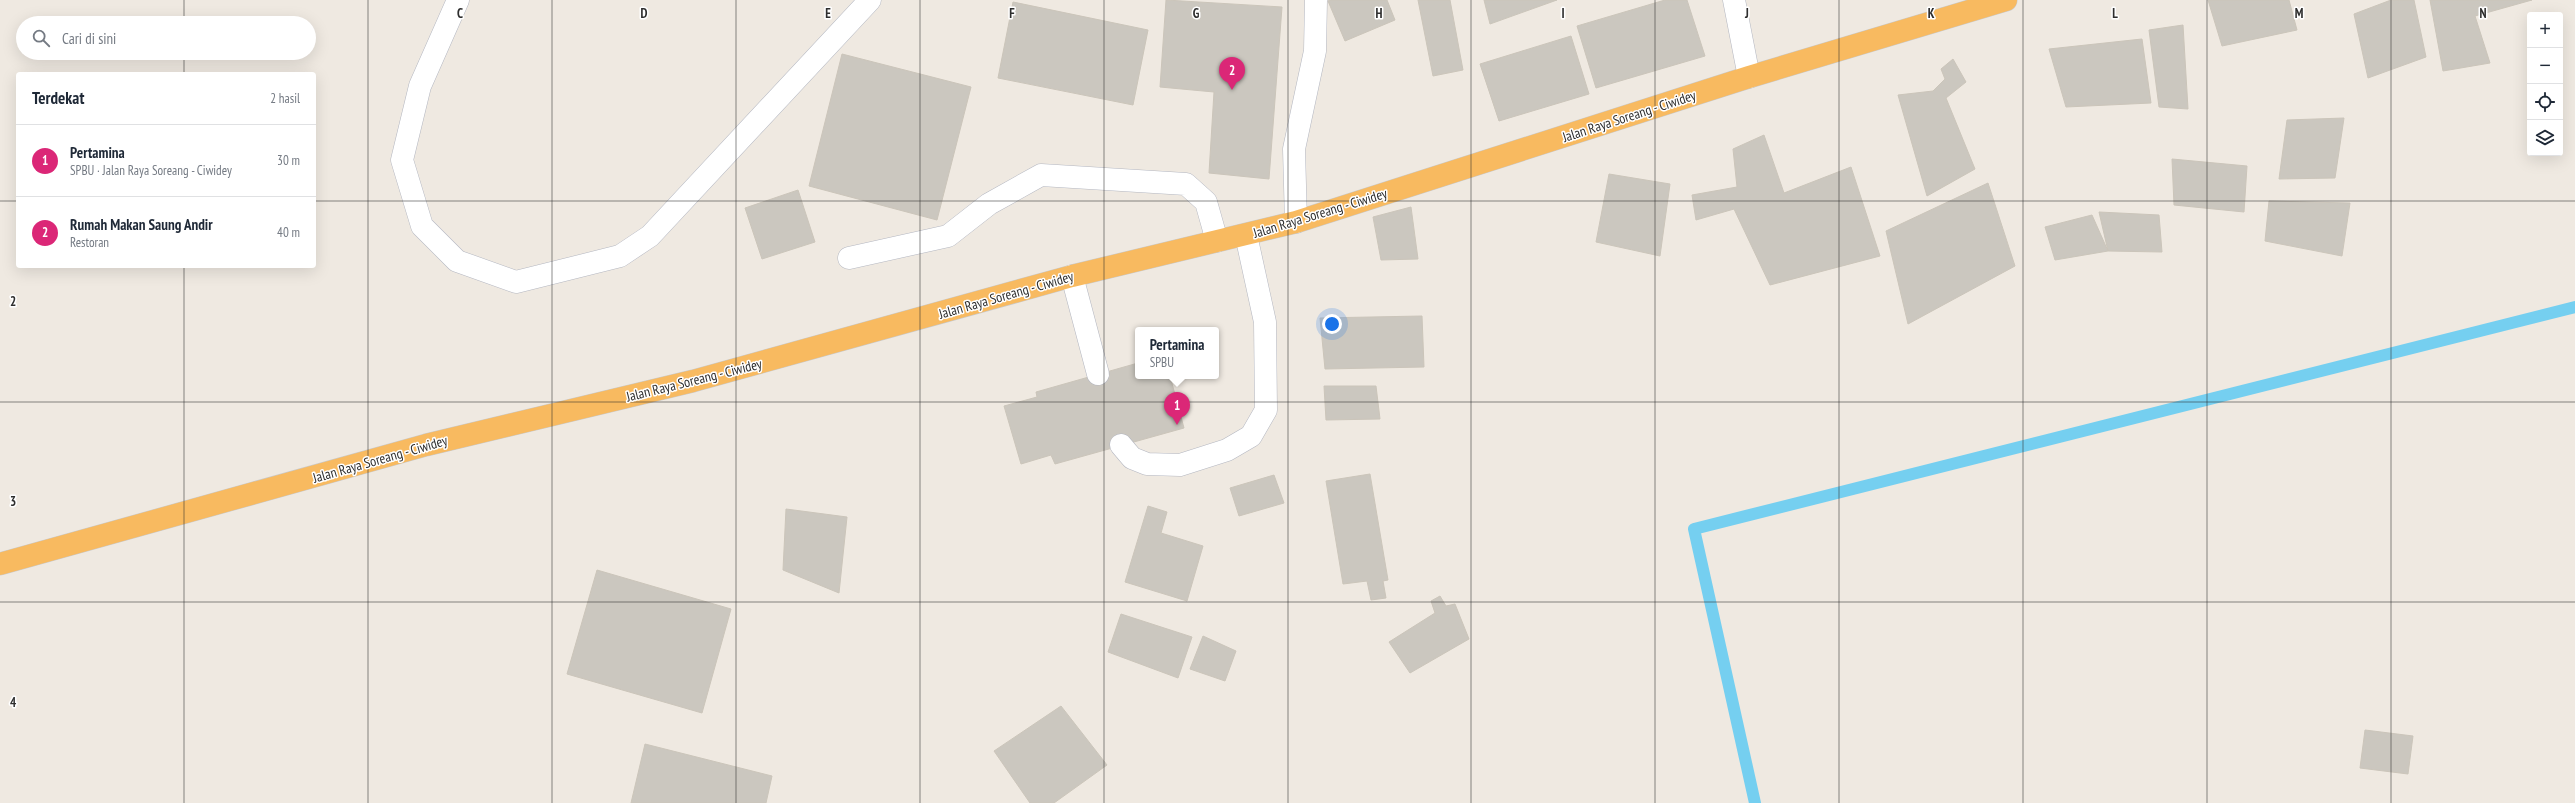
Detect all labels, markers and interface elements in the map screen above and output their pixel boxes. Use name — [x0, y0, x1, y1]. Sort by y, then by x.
text: C — [457, 5, 463, 22]
text: D — [641, 5, 648, 22]
text: E — [825, 5, 831, 22]
text: F — [1009, 5, 1015, 22]
text: G — [1193, 5, 1200, 22]
text: H — [1376, 5, 1383, 22]
text: I — [1561, 5, 1565, 22]
text: J — [1744, 5, 1749, 22]
text: K — [1928, 5, 1935, 22]
text: L — [2112, 5, 2118, 22]
text: M — [2295, 5, 2304, 22]
text: N — [2479, 5, 2487, 22]
map controls — [2527, 12, 2563, 156]
button: + — [2527, 12, 2563, 48]
search box — [16, 16, 316, 60]
icon: search — [30, 27, 52, 49]
text: Cari di sini — [62, 29, 116, 48]
button: − — [2527, 48, 2563, 84]
pin: 2 — [1219, 57, 1245, 90]
button: locate — [2527, 84, 2563, 120]
street label: Jalan Raya Soreang - Ciwidey — [1559, 86, 1699, 146]
text: Terdekat — [32, 87, 84, 109]
text: 2 hasil — [270, 90, 300, 107]
button: layers — [2527, 120, 2563, 156]
text: Pertamina — [70, 143, 125, 162]
text: 1 — [42, 152, 48, 169]
text: 30 m — [277, 152, 300, 169]
text: SPBU · Jalan Raya Soreang - Ciwidey — [70, 162, 232, 179]
street label: Jalan Raya Soreang - Ciwidey — [1250, 184, 1390, 242]
text: Rumah Makan Saung Andir — [70, 215, 213, 234]
text: 2 — [42, 224, 48, 241]
text: 40 m — [277, 224, 300, 241]
text: Restoran — [70, 234, 109, 251]
street label: Jalan Raya Soreang - Ciwidey — [936, 267, 1076, 323]
text: 2 — [10, 293, 16, 310]
your location — [1322, 314, 1342, 334]
popup — [1135, 327, 1219, 379]
text: Pertamina — [1150, 335, 1204, 354]
street label: Jalan Raya Soreang - Ciwidey — [623, 354, 764, 406]
text: SPBU — [1150, 354, 1174, 371]
pin: 1 — [1164, 392, 1190, 425]
street label: Jalan Raya Soreang - Ciwidey — [310, 431, 450, 487]
text: 3 — [10, 493, 16, 510]
text: 4 — [10, 694, 17, 711]

